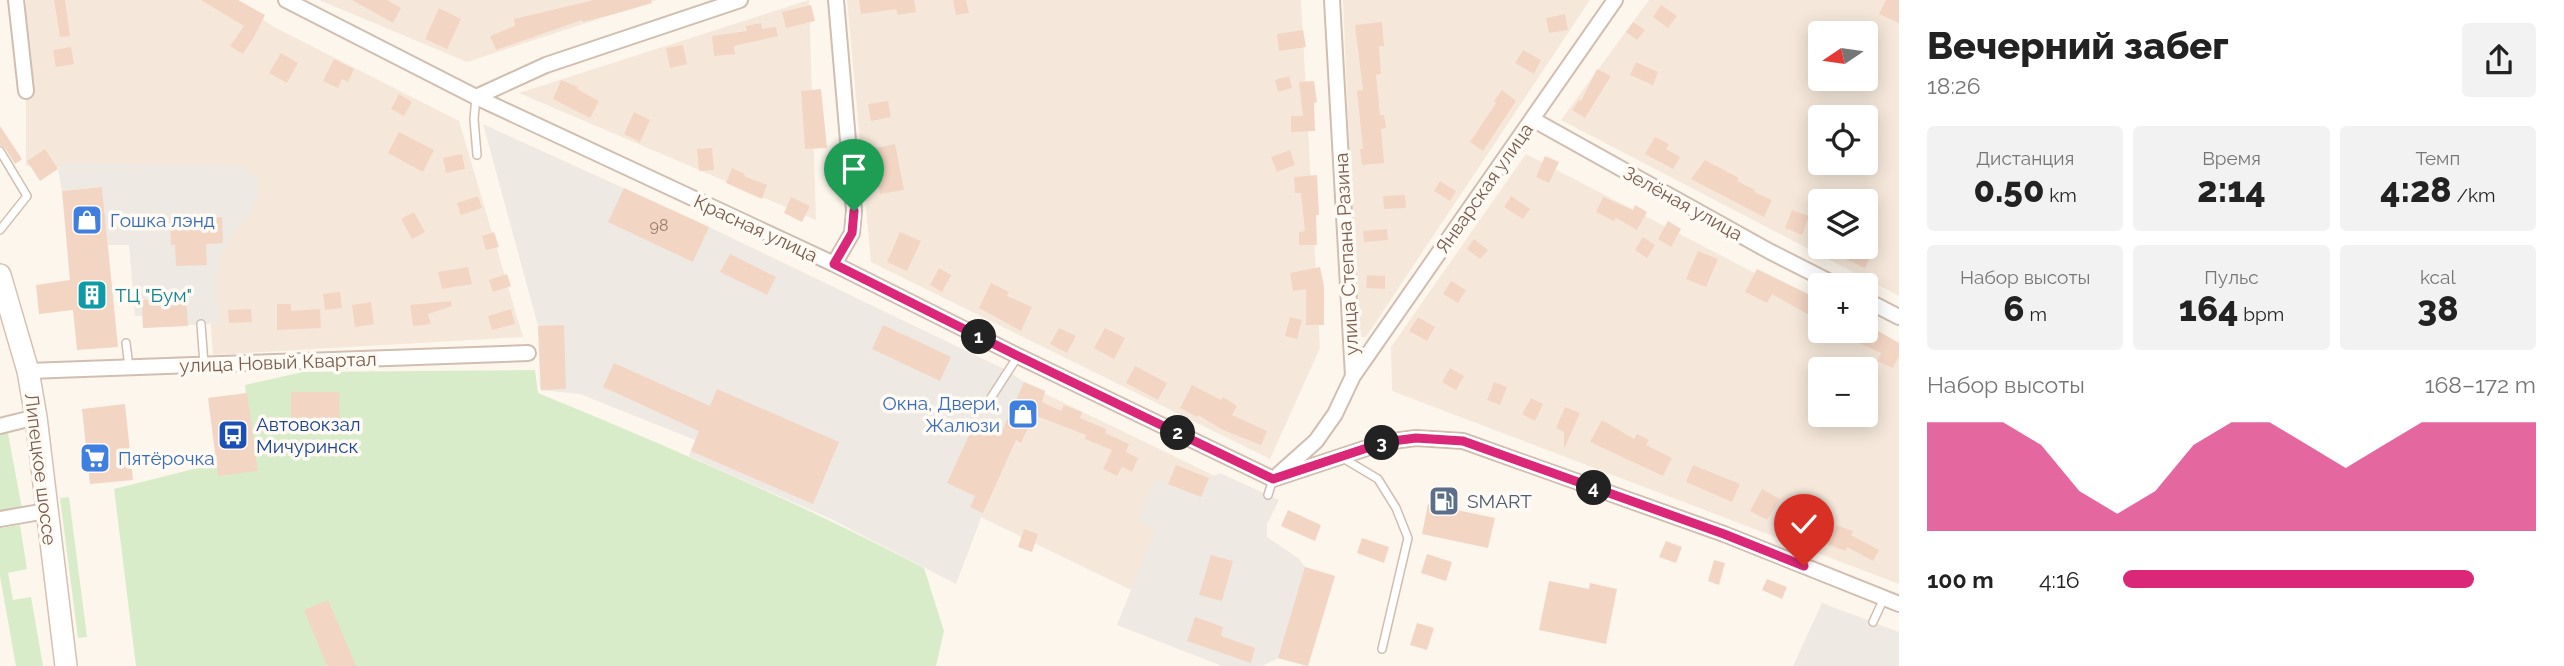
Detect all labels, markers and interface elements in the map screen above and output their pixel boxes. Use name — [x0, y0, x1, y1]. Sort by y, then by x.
north arrow — [1808, 21, 1878, 91]
map controls — [1808, 21, 1878, 427]
text: Вечерний забег — [1927, 23, 2229, 68]
button: share — [2462, 23, 2536, 97]
text: 18:26 — [1927, 72, 1981, 99]
button: locate — [1808, 105, 1878, 175]
street label: Январская улица — [1431, 119, 1537, 257]
pin — [824, 139, 884, 211]
text: Дистанция — [1976, 147, 2074, 169]
text: Время — [2202, 147, 2261, 169]
text: Темп — [2415, 147, 2460, 169]
icon: arrive — [835, 150, 873, 188]
street label: улица Степана Разина — [1330, 152, 1362, 356]
street label: Зелёная улица — [1620, 161, 1746, 245]
text: 0.50 — [1974, 169, 2044, 210]
text: 2:14 — [2197, 169, 2266, 210]
text: 4:28 — [2380, 169, 2452, 210]
text: km — [2044, 184, 2077, 206]
text: /km — [2452, 184, 2495, 206]
button: layers — [1808, 189, 1878, 259]
street label: Красная улица — [691, 190, 821, 266]
shop icon: Гошка лэнд — [70, 203, 104, 237]
place label: Гошка лэнд — [110, 209, 215, 231]
house number: 98 — [650, 216, 668, 235]
text: Набор высоты — [1960, 266, 2090, 288]
text: Пульс — [2204, 266, 2259, 288]
text: kcal — [2420, 266, 2456, 288]
button: + — [1808, 273, 1878, 343]
building icon: ТЦ "Бум" — [75, 278, 109, 312]
place label: ТЦ "Бум" — [115, 284, 192, 306]
text: 6 — [2003, 288, 2025, 329]
text: 164 — [2179, 288, 2238, 329]
text: 38 — [2417, 288, 2458, 329]
text: m — [2025, 303, 2047, 325]
text: bpm — [2238, 303, 2284, 325]
pin: 1 — [962, 320, 996, 354]
text: 1 — [974, 325, 983, 347]
street label: улица Новый Квартал — [179, 348, 377, 376]
button: − — [1808, 357, 1878, 427]
text: Набор высоты — [1927, 371, 2085, 398]
text: 168–172 m — [2425, 371, 2536, 398]
street label: Липецкое шоссе — [21, 392, 61, 546]
place label: Окна, Двери, Жалюзи — [883, 392, 1000, 436]
shop icon: Окна, Двери, Жалюзи — [1006, 397, 1040, 431]
place label: Автовокзал Мичуринск — [256, 413, 361, 457]
pin: 2 — [1160, 416, 1196, 450]
bus stop icon: Автовокзал Мичуринск — [216, 418, 250, 452]
text: 2 — [1172, 421, 1183, 443]
pin: 3 — [1364, 426, 1400, 460]
text: 3 — [1376, 431, 1387, 453]
supermarket icon: Пятёрочка — [78, 441, 112, 475]
place label: Пятёрочка — [118, 447, 215, 469]
pin: 4 — [1576, 470, 1612, 505]
text: 4 — [1588, 476, 1599, 498]
fuel station icon: SMART — [1427, 484, 1461, 518]
place label: SMART — [1467, 490, 1532, 512]
pin — [1774, 494, 1834, 566]
icon: check — [1785, 505, 1823, 543]
text: 100 m — [1927, 566, 1994, 593]
text: 4:16 — [2039, 566, 2080, 593]

